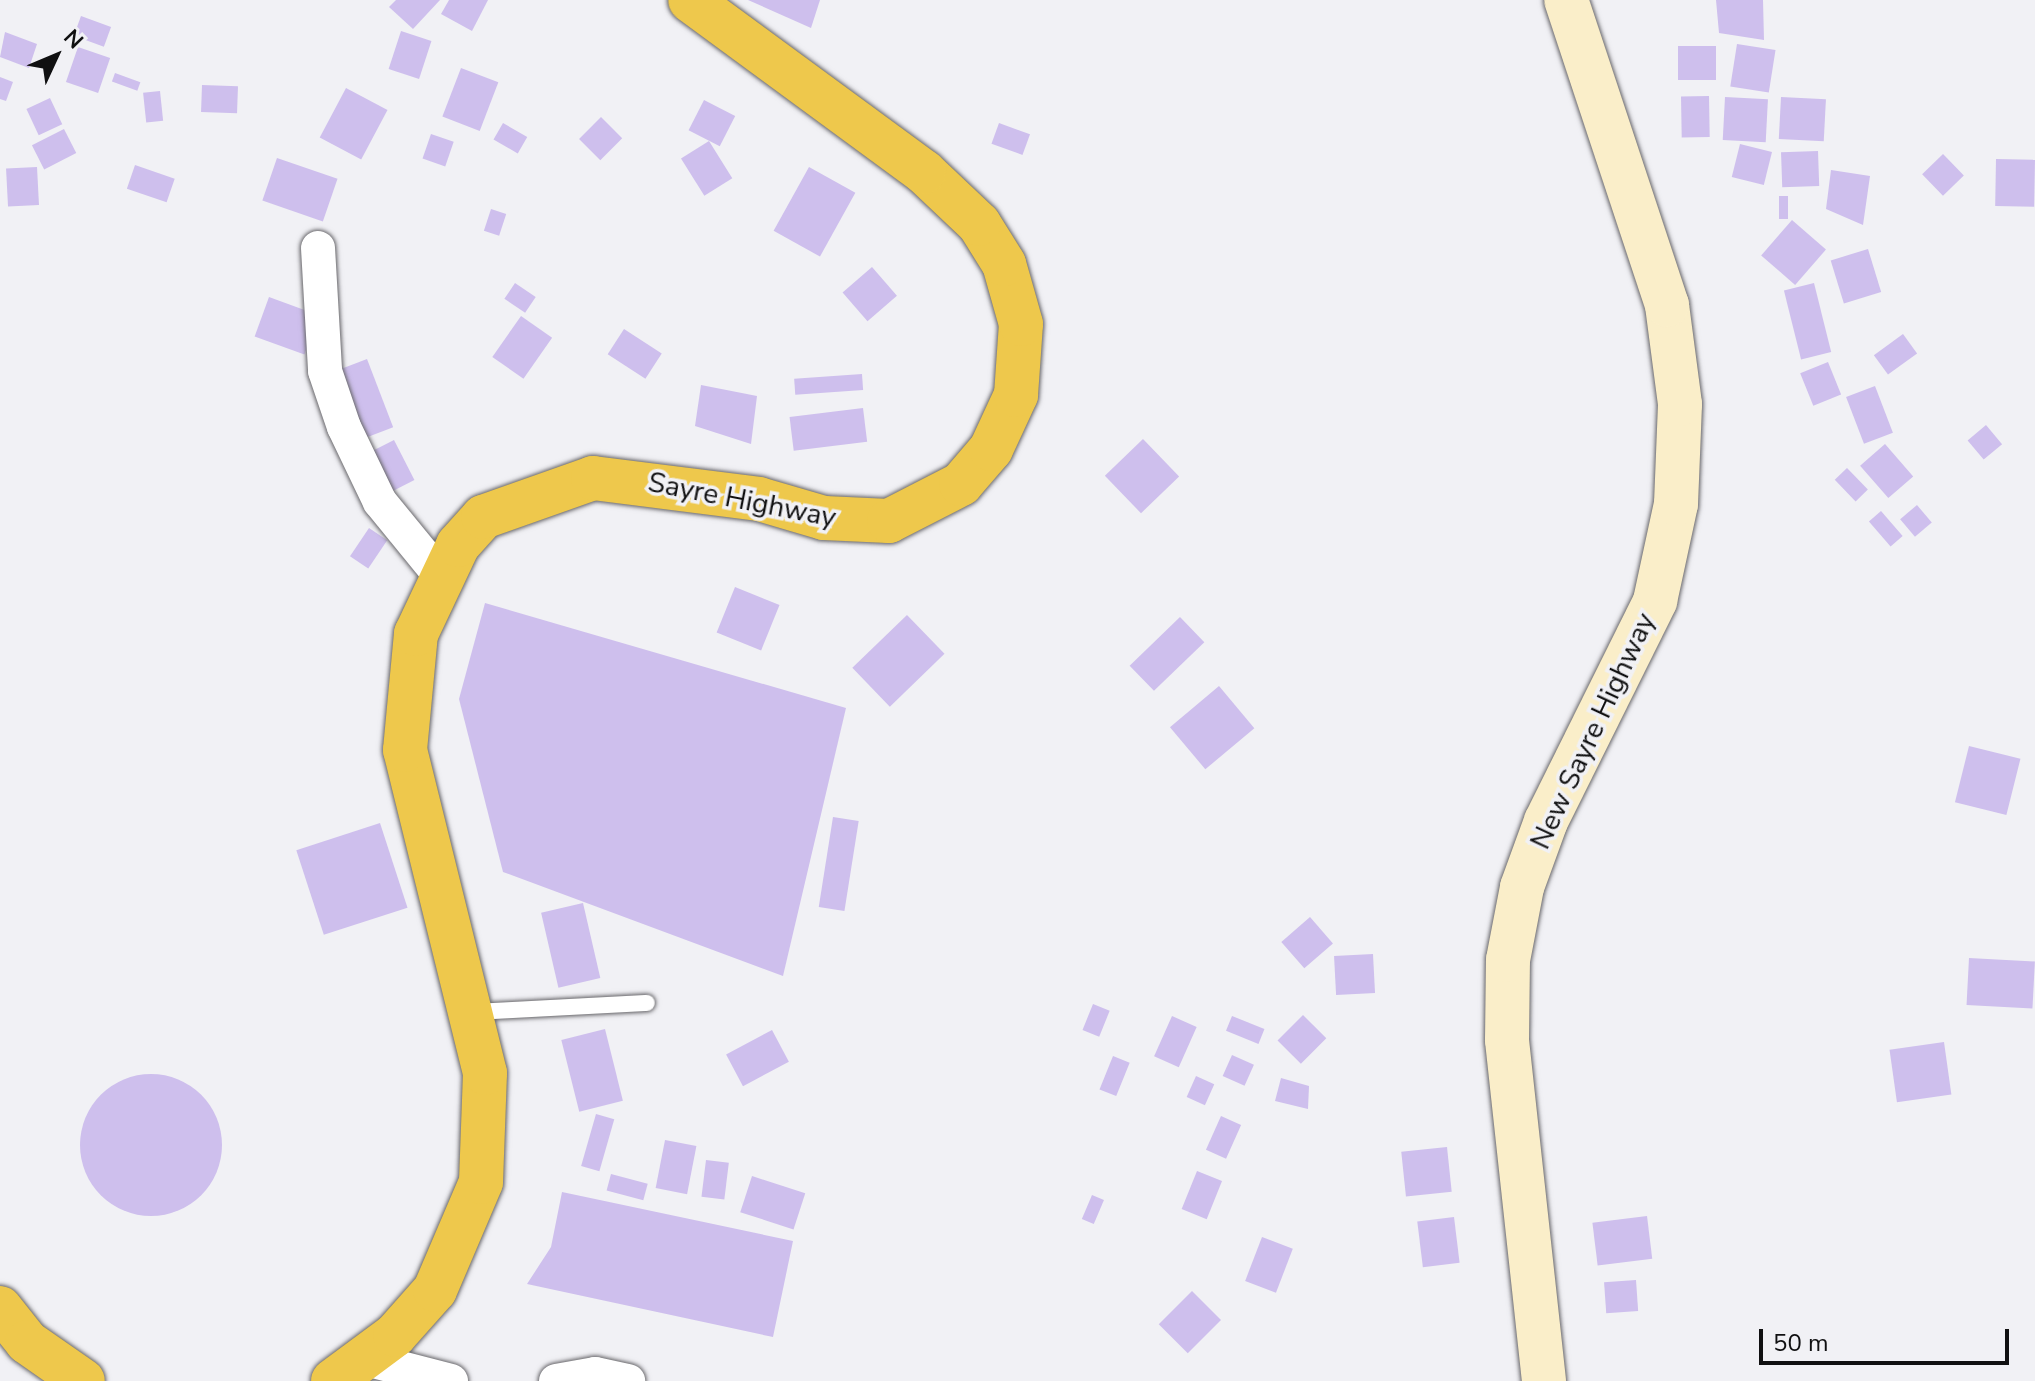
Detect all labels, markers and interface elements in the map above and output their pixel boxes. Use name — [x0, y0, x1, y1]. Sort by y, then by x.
north arrow — [16, 16, 96, 96]
text: N — [57, 23, 90, 56]
street label: Sayre Highway — [645, 465, 839, 535]
street label: New Sayre Highway — [1524, 608, 1662, 854]
scale bar — [1763, 1313, 2013, 1363]
text: 50 m — [1773, 1327, 1829, 1359]

